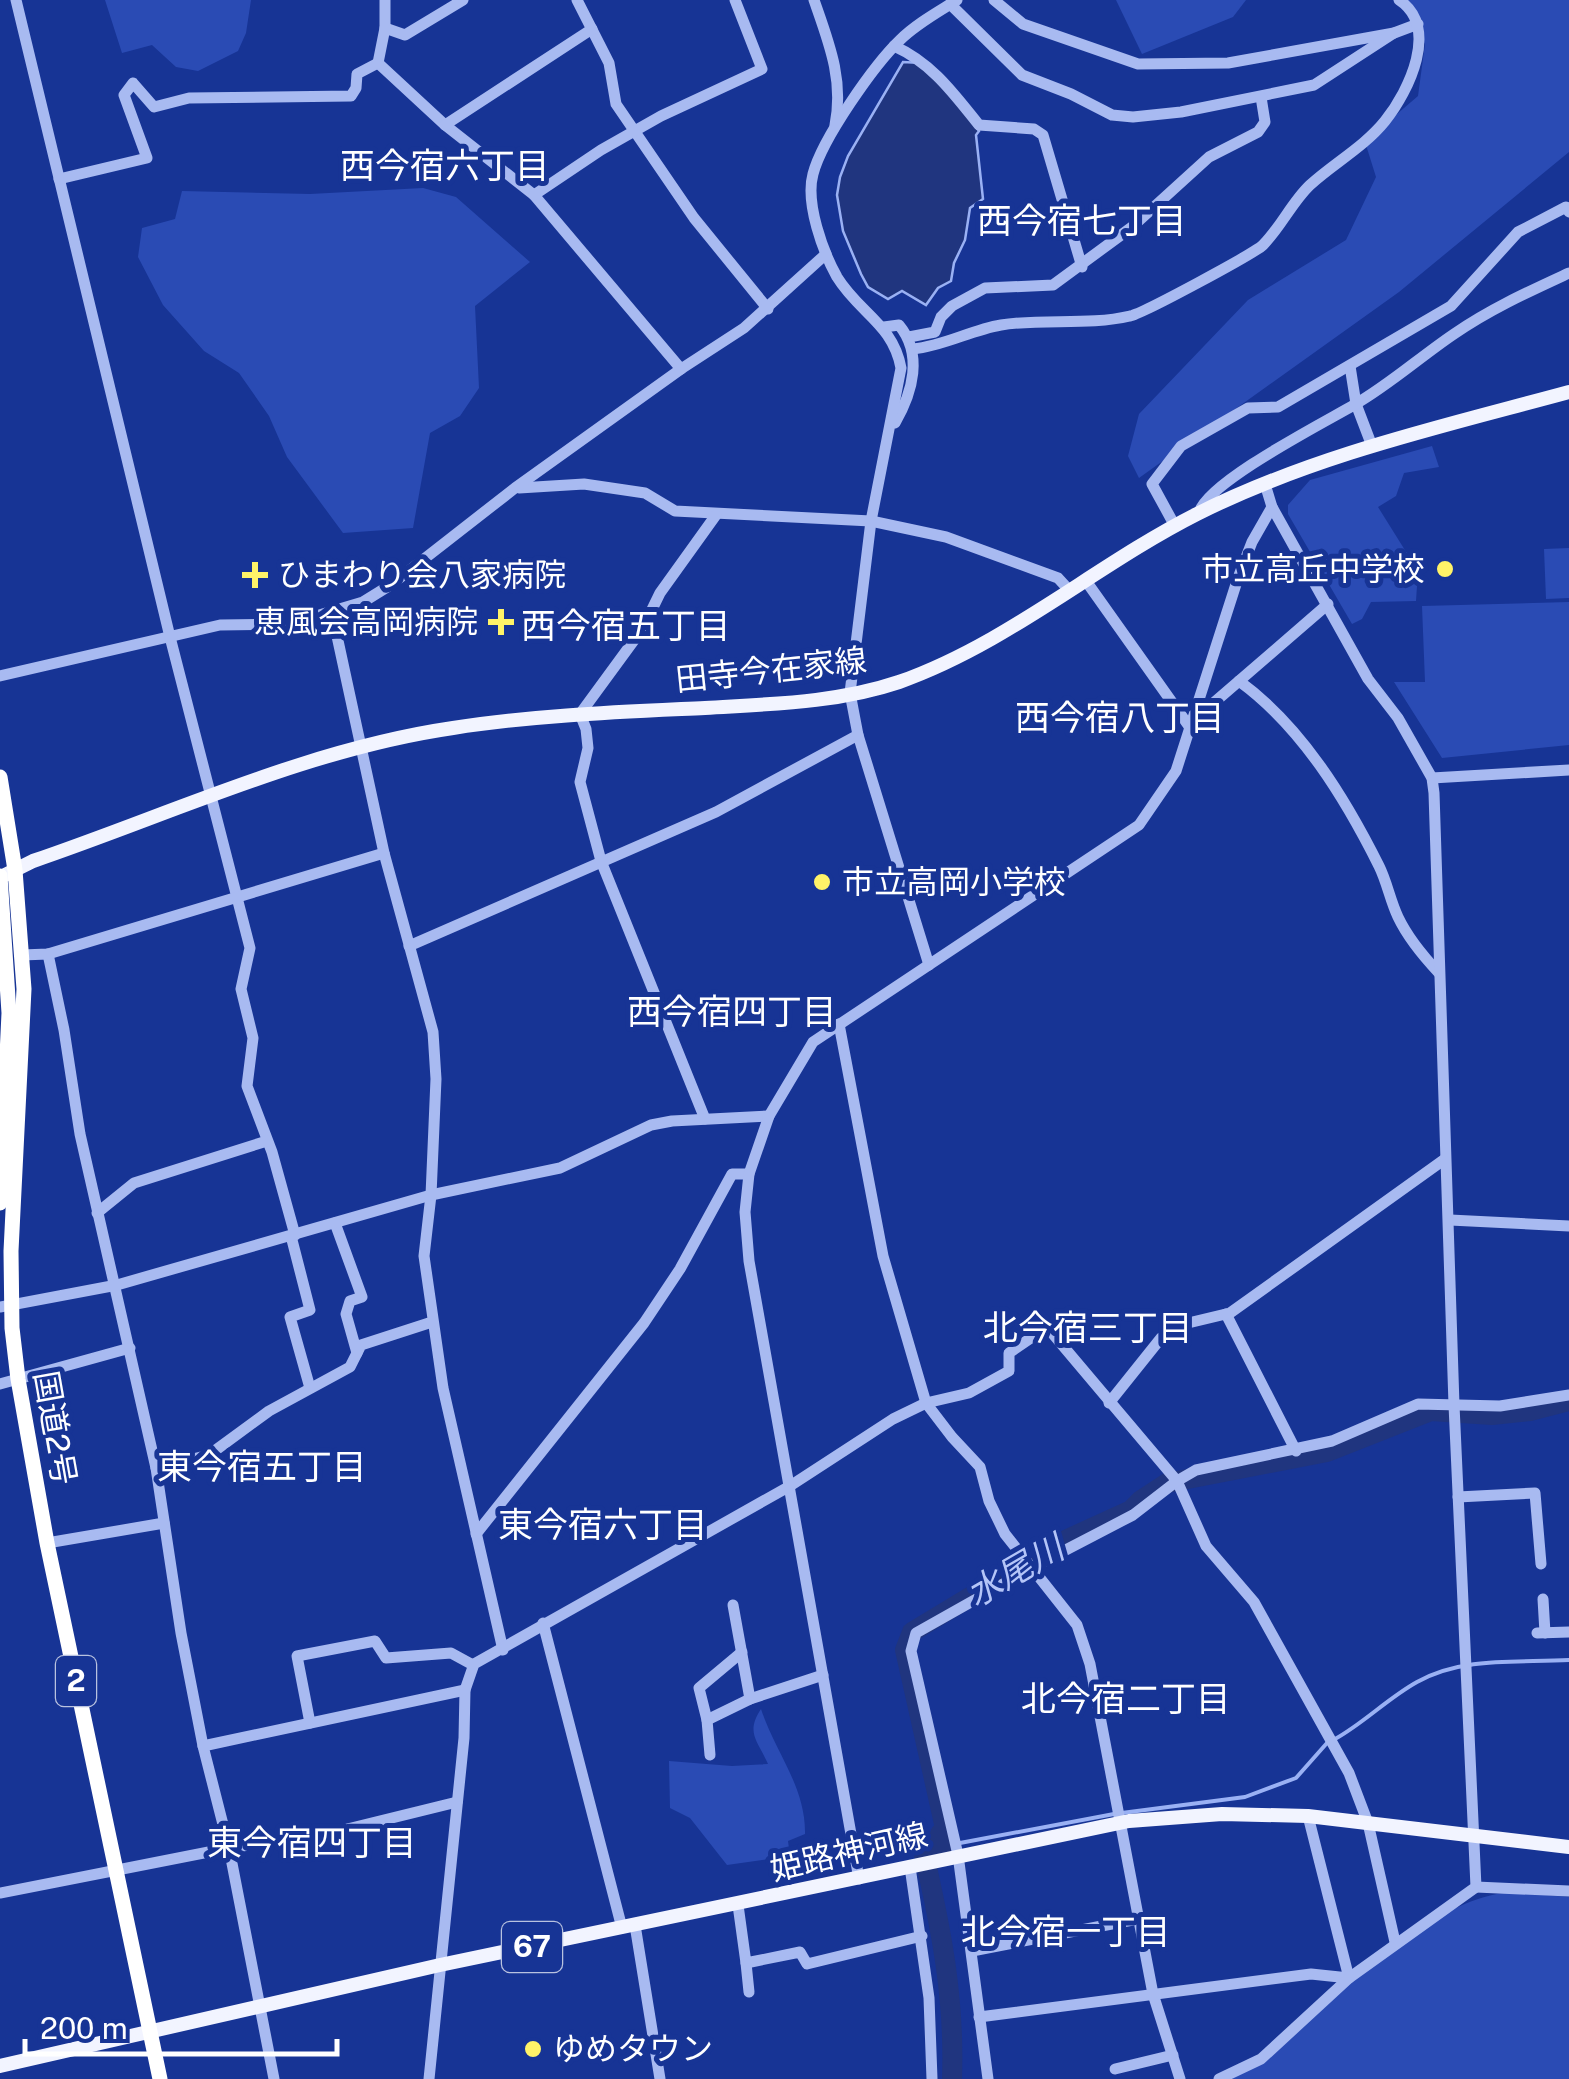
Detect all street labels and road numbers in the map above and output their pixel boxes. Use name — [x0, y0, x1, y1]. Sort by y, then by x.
street label: 田寺今在家線 — [674, 641, 868, 698]
street label: 国道2号 — [27, 1368, 84, 1488]
road number: 2 — [56, 1656, 96, 1706]
street label: 姫路神河線 — [767, 1815, 931, 1888]
road number: 67 — [502, 1922, 562, 1972]

